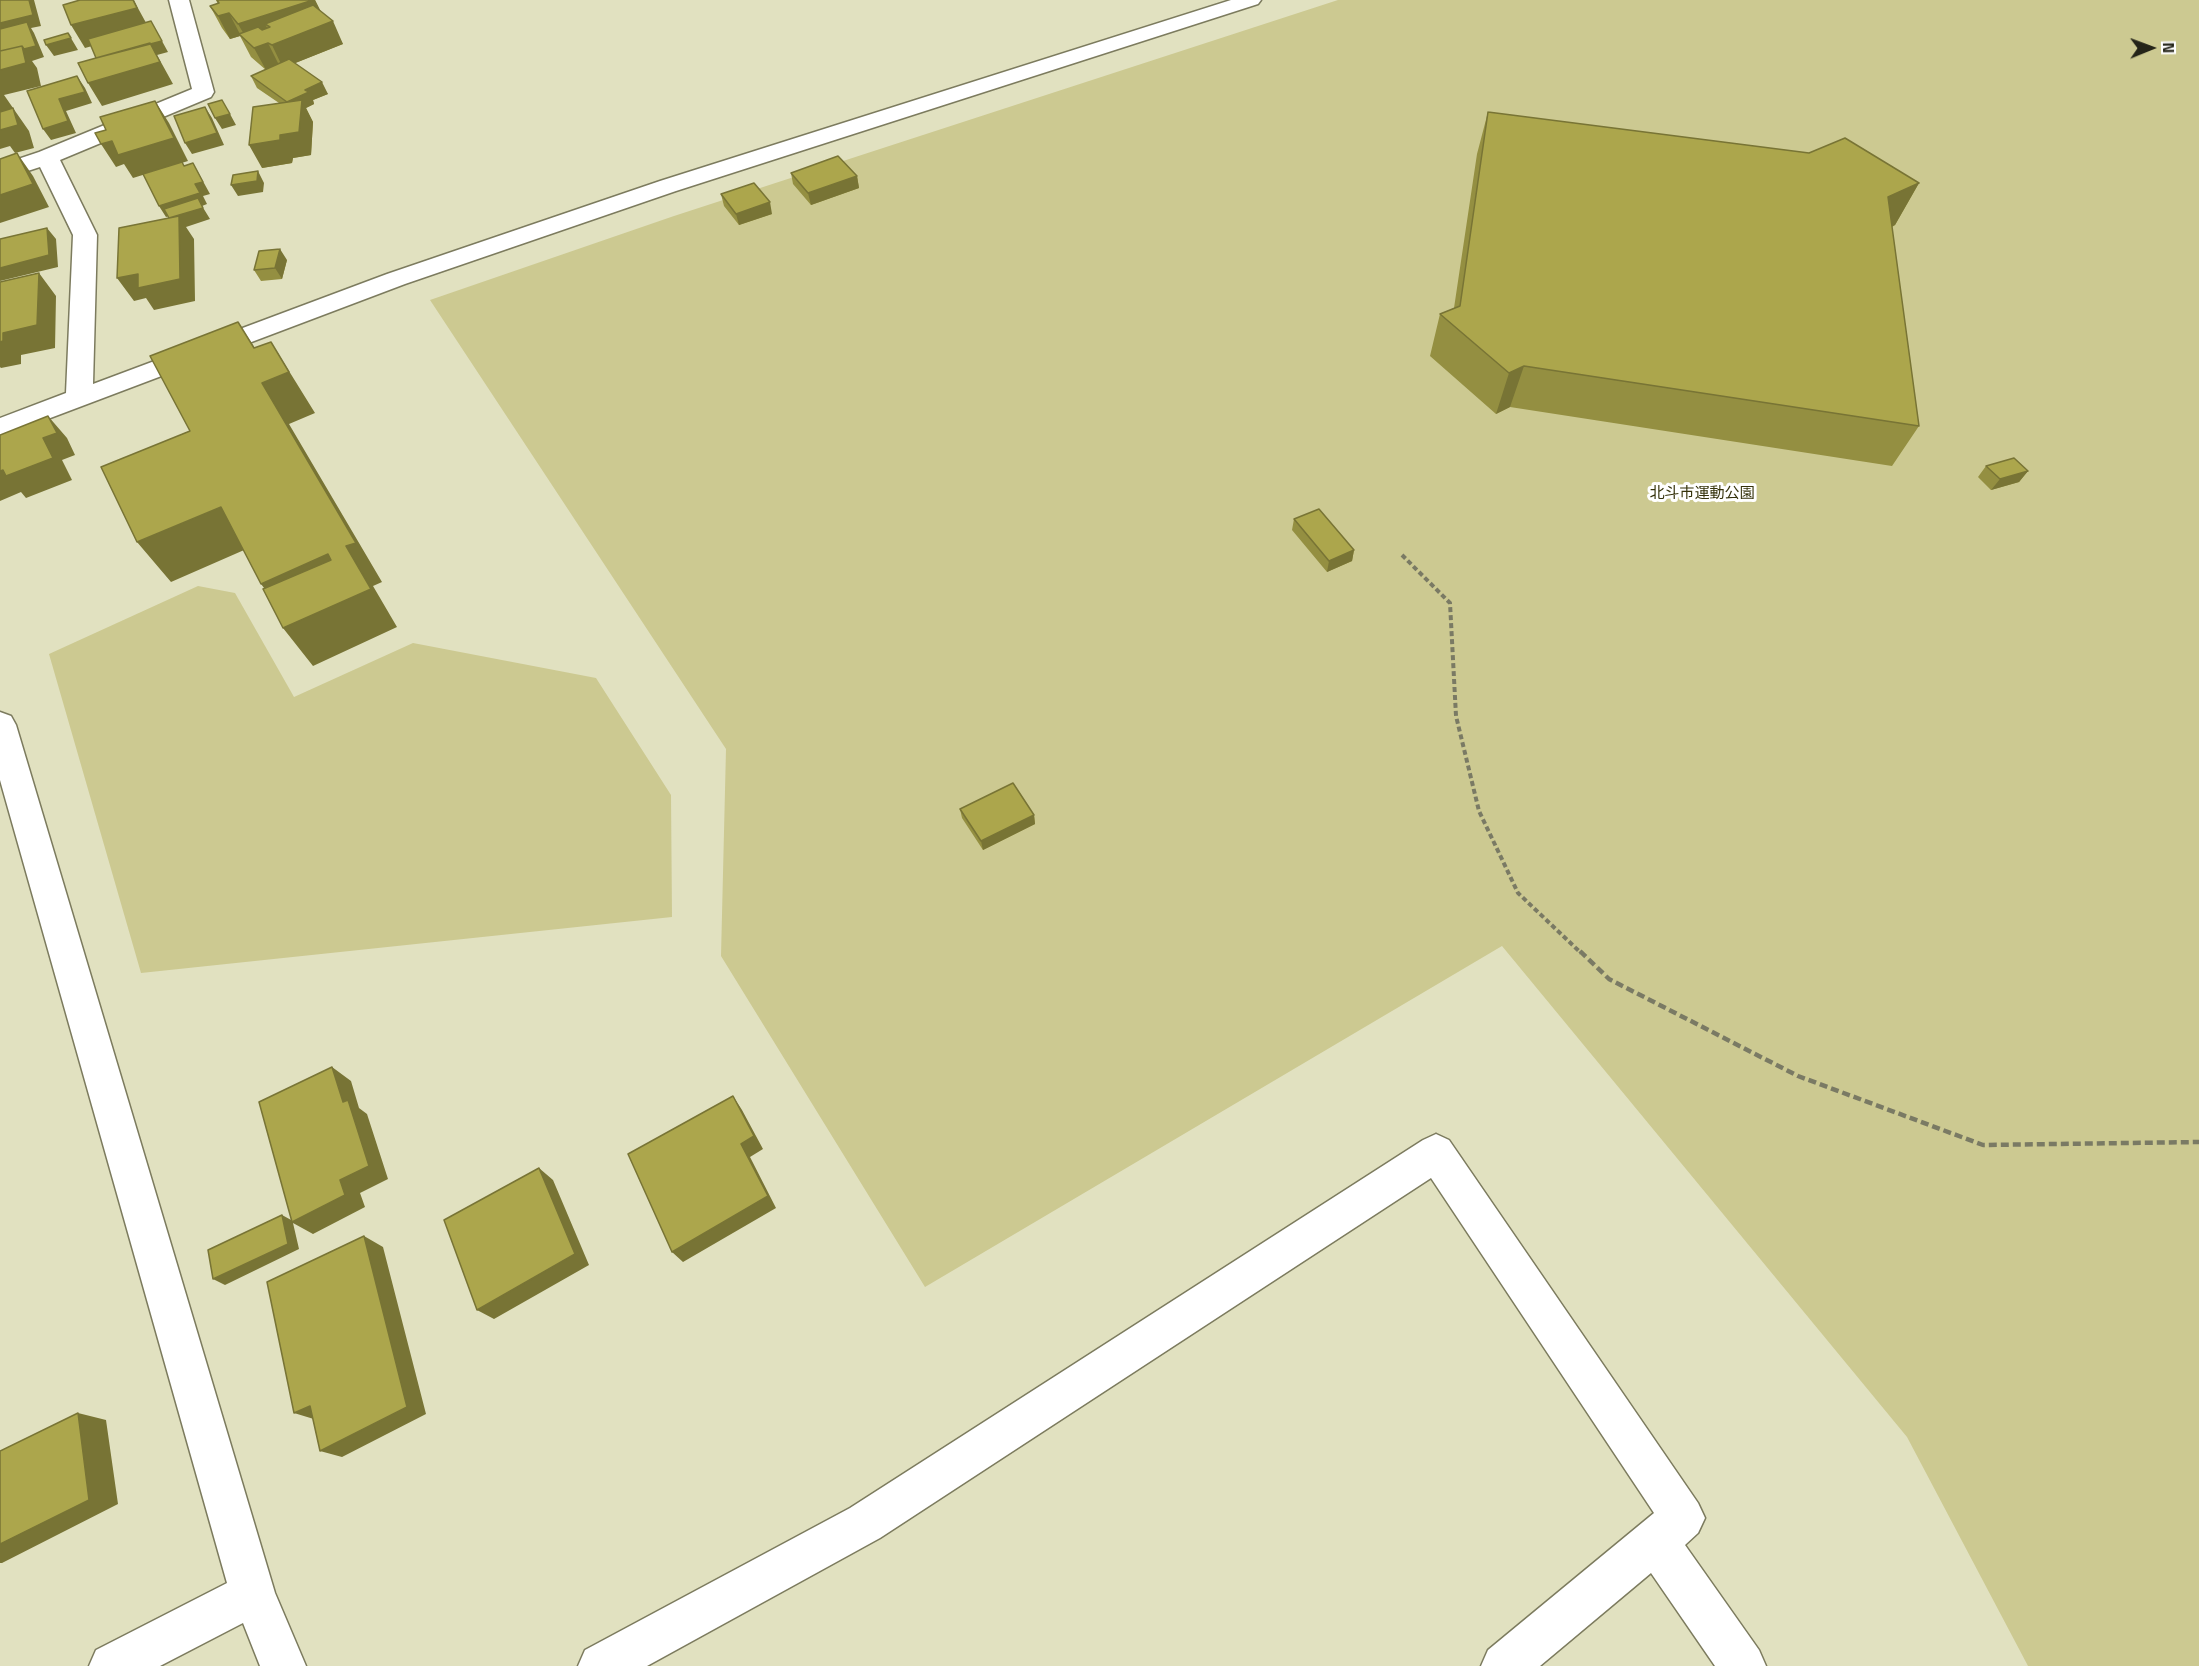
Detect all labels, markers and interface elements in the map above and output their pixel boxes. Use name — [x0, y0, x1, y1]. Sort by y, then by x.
north arrow — [2121, 18, 2181, 78]
text: N — [2157, 42, 2181, 53]
park label: 北斗市運動公園 — [1650, 485, 1754, 503]

